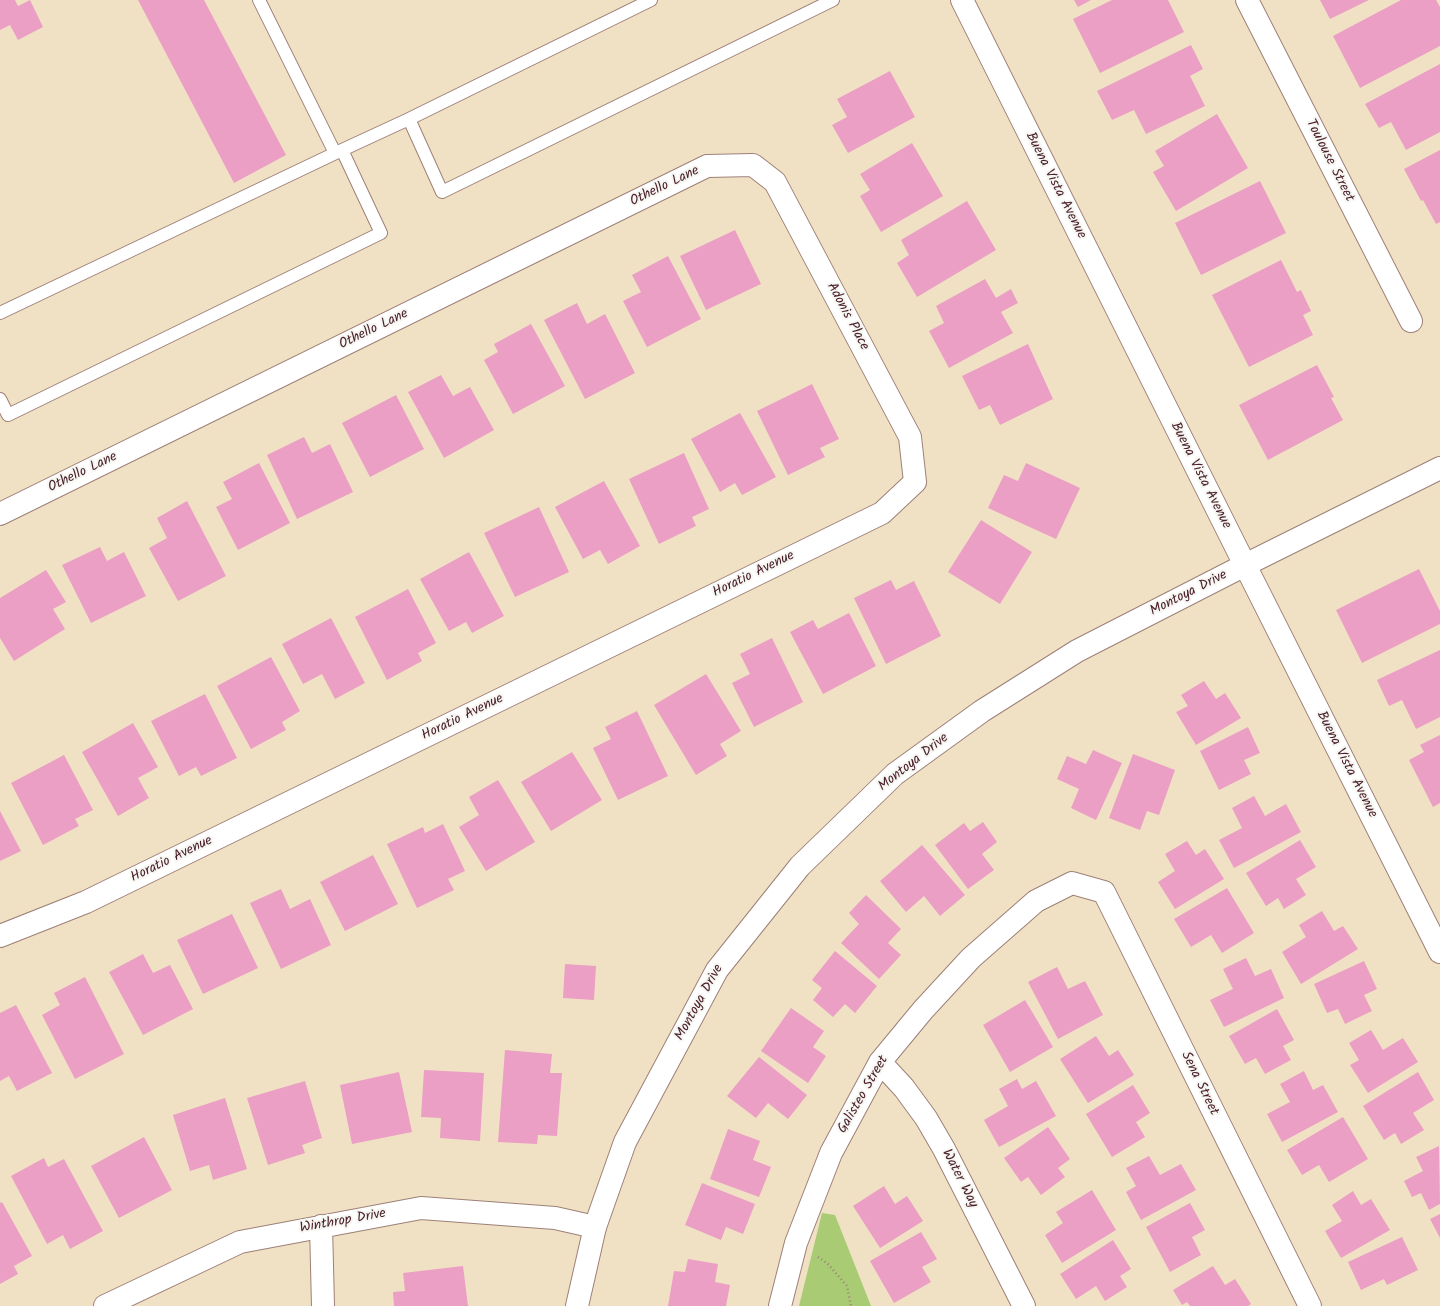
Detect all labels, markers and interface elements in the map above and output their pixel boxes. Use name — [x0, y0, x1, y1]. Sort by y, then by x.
street label: Toulouse Street — [1301, 117, 1357, 205]
street label: Buena Vista Avenue — [1021, 130, 1089, 242]
street label: Othello Lane — [628, 163, 702, 211]
street label: Adonis Place — [822, 280, 872, 354]
street label: Othello Lane — [337, 306, 411, 354]
street label: Buena Vista Avenue — [1166, 420, 1234, 532]
street label: Othello Lane — [46, 449, 120, 497]
street label: Horatio Avenue — [710, 548, 798, 602]
street label: Montoya Drive — [1148, 567, 1230, 621]
street label: Horatio Avenue — [419, 691, 507, 745]
street label: Buena Vista Avenue — [1312, 709, 1380, 821]
street label: Montoya Drive — [876, 730, 952, 796]
street label: Horatio Avenue — [128, 833, 216, 887]
street label: Montoya Drive — [672, 962, 728, 1044]
street label: Sena Street — [1176, 1049, 1222, 1119]
street label: Galisteo Street — [835, 1053, 893, 1137]
street label: Water Way — [937, 1147, 981, 1211]
street label: Winthrop Drive — [299, 1206, 387, 1238]

